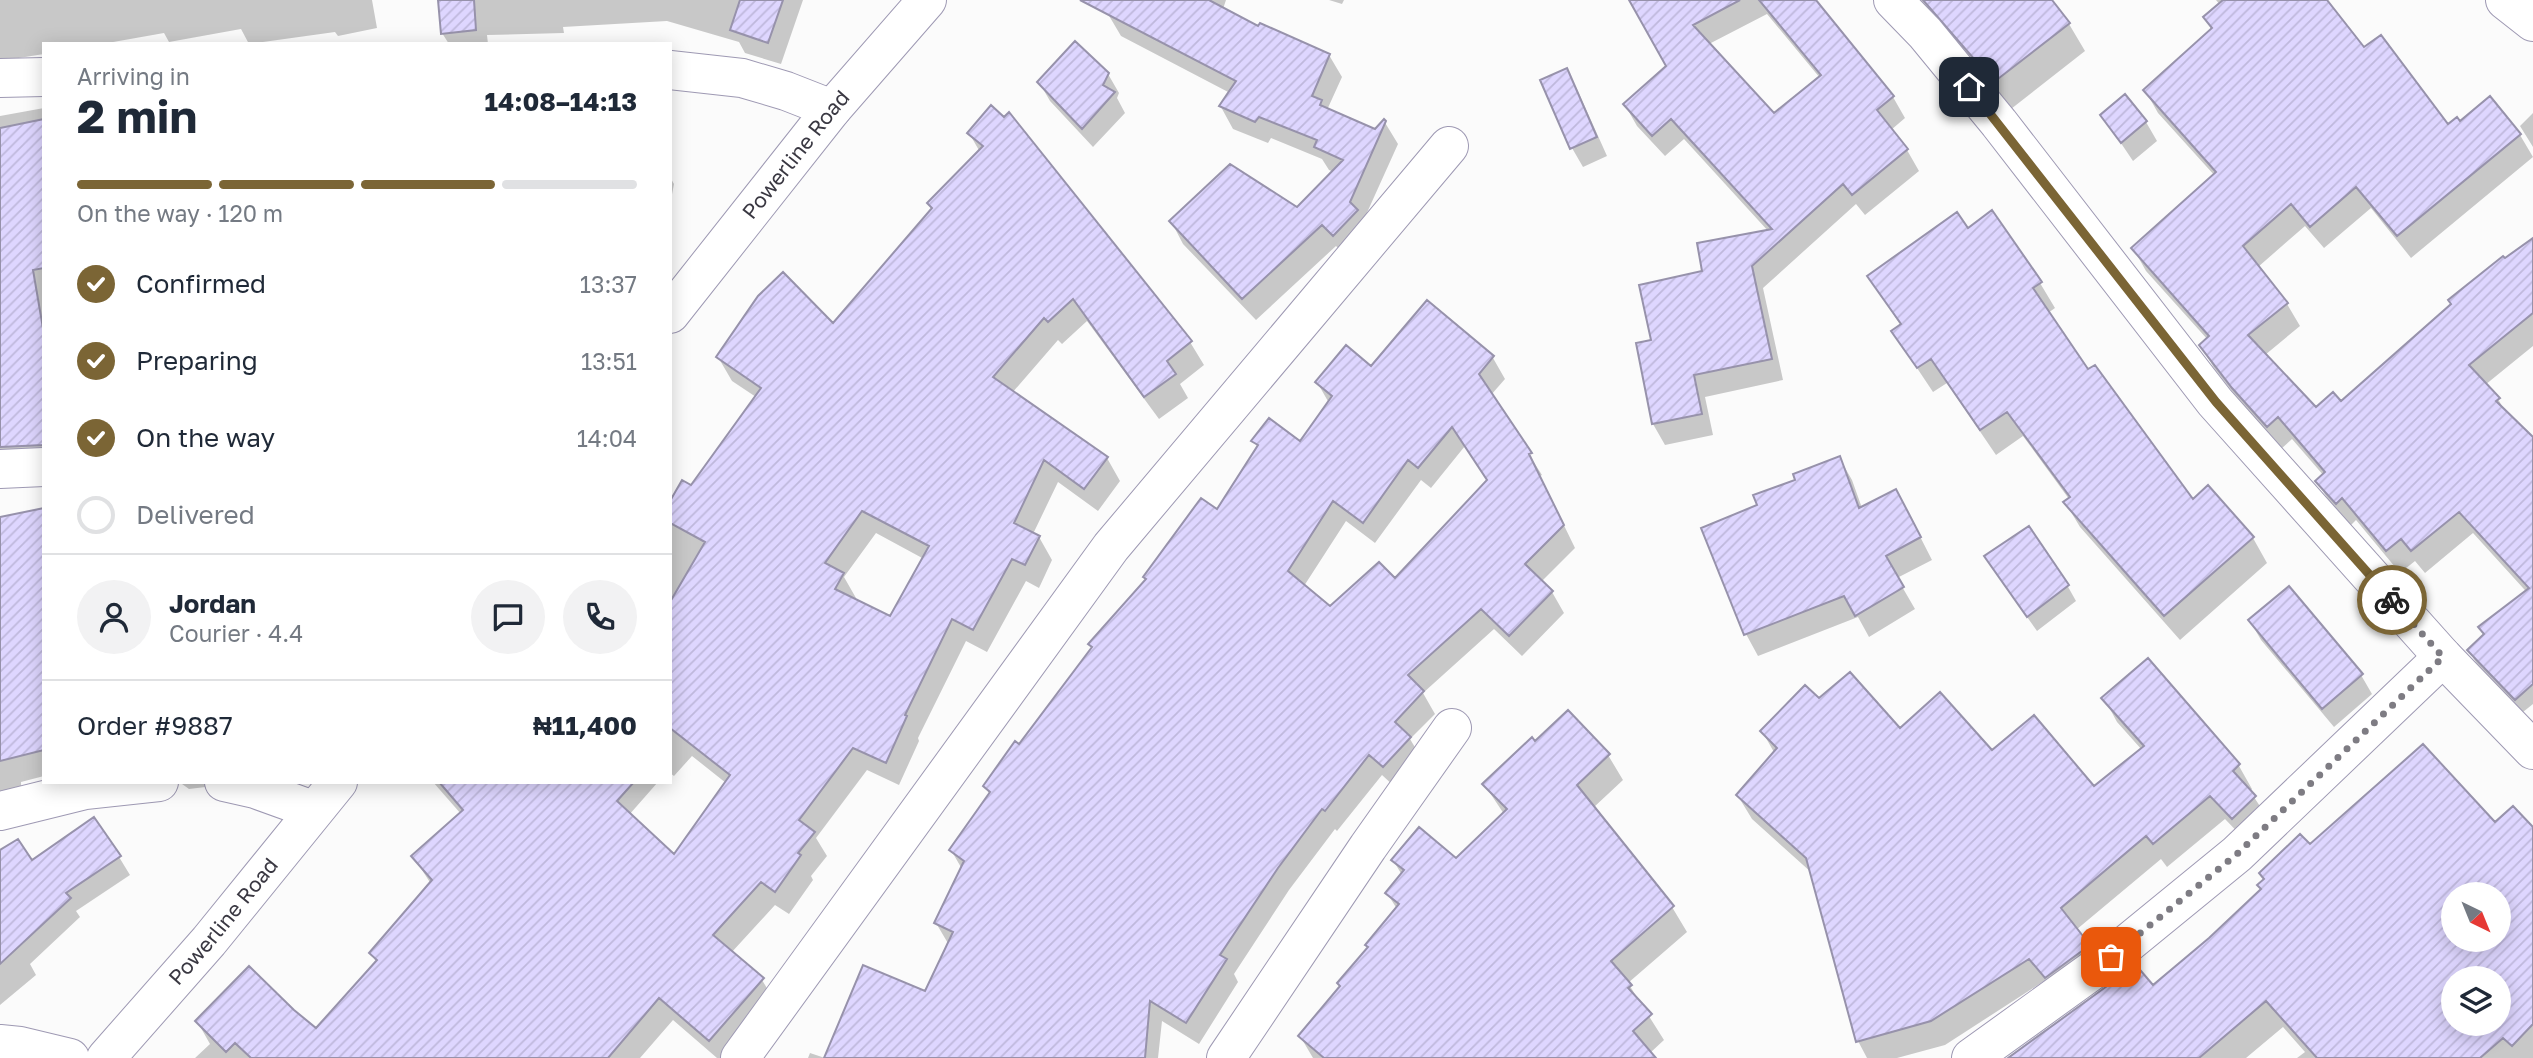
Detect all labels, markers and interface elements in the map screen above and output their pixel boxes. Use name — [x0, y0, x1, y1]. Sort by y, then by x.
pin — [1939, 57, 1999, 117]
text: Arriving in — [77, 62, 190, 90]
icon: home — [1950, 68, 1988, 106]
street label: Powerline Road — [736, 84, 854, 224]
text: 14:08–14:13 — [485, 86, 637, 117]
text: 2 min — [77, 88, 197, 143]
text: On the way · 120 m — [77, 199, 283, 227]
icon: check — [77, 265, 115, 303]
text: Confirmed — [136, 268, 266, 299]
text: 13:37 — [580, 270, 637, 298]
icon: check — [77, 342, 115, 380]
text: Preparing — [136, 345, 258, 376]
text: 13:51 — [581, 347, 637, 375]
icon: check — [77, 419, 115, 457]
text: On the way — [136, 422, 275, 453]
text: 14:04 — [577, 424, 637, 452]
text: Delivered — [136, 499, 255, 530]
courier — [2357, 565, 2427, 635]
button: person — [77, 580, 151, 654]
button: chat — [471, 580, 545, 654]
button: phone — [563, 580, 637, 654]
icon: bike — [2373, 581, 2411, 619]
text: Jordan — [169, 588, 256, 619]
text: Courier · 4.4 — [169, 619, 303, 647]
text: Order #9887 — [77, 710, 233, 741]
text: ₦11,400 — [533, 710, 637, 741]
street label: Powerline Road — [162, 852, 283, 990]
north arrow — [2441, 882, 2511, 952]
map controls — [2441, 882, 2511, 1036]
pin — [2081, 927, 2141, 987]
icon: bag — [2092, 938, 2130, 976]
button: layers — [2441, 966, 2511, 1036]

